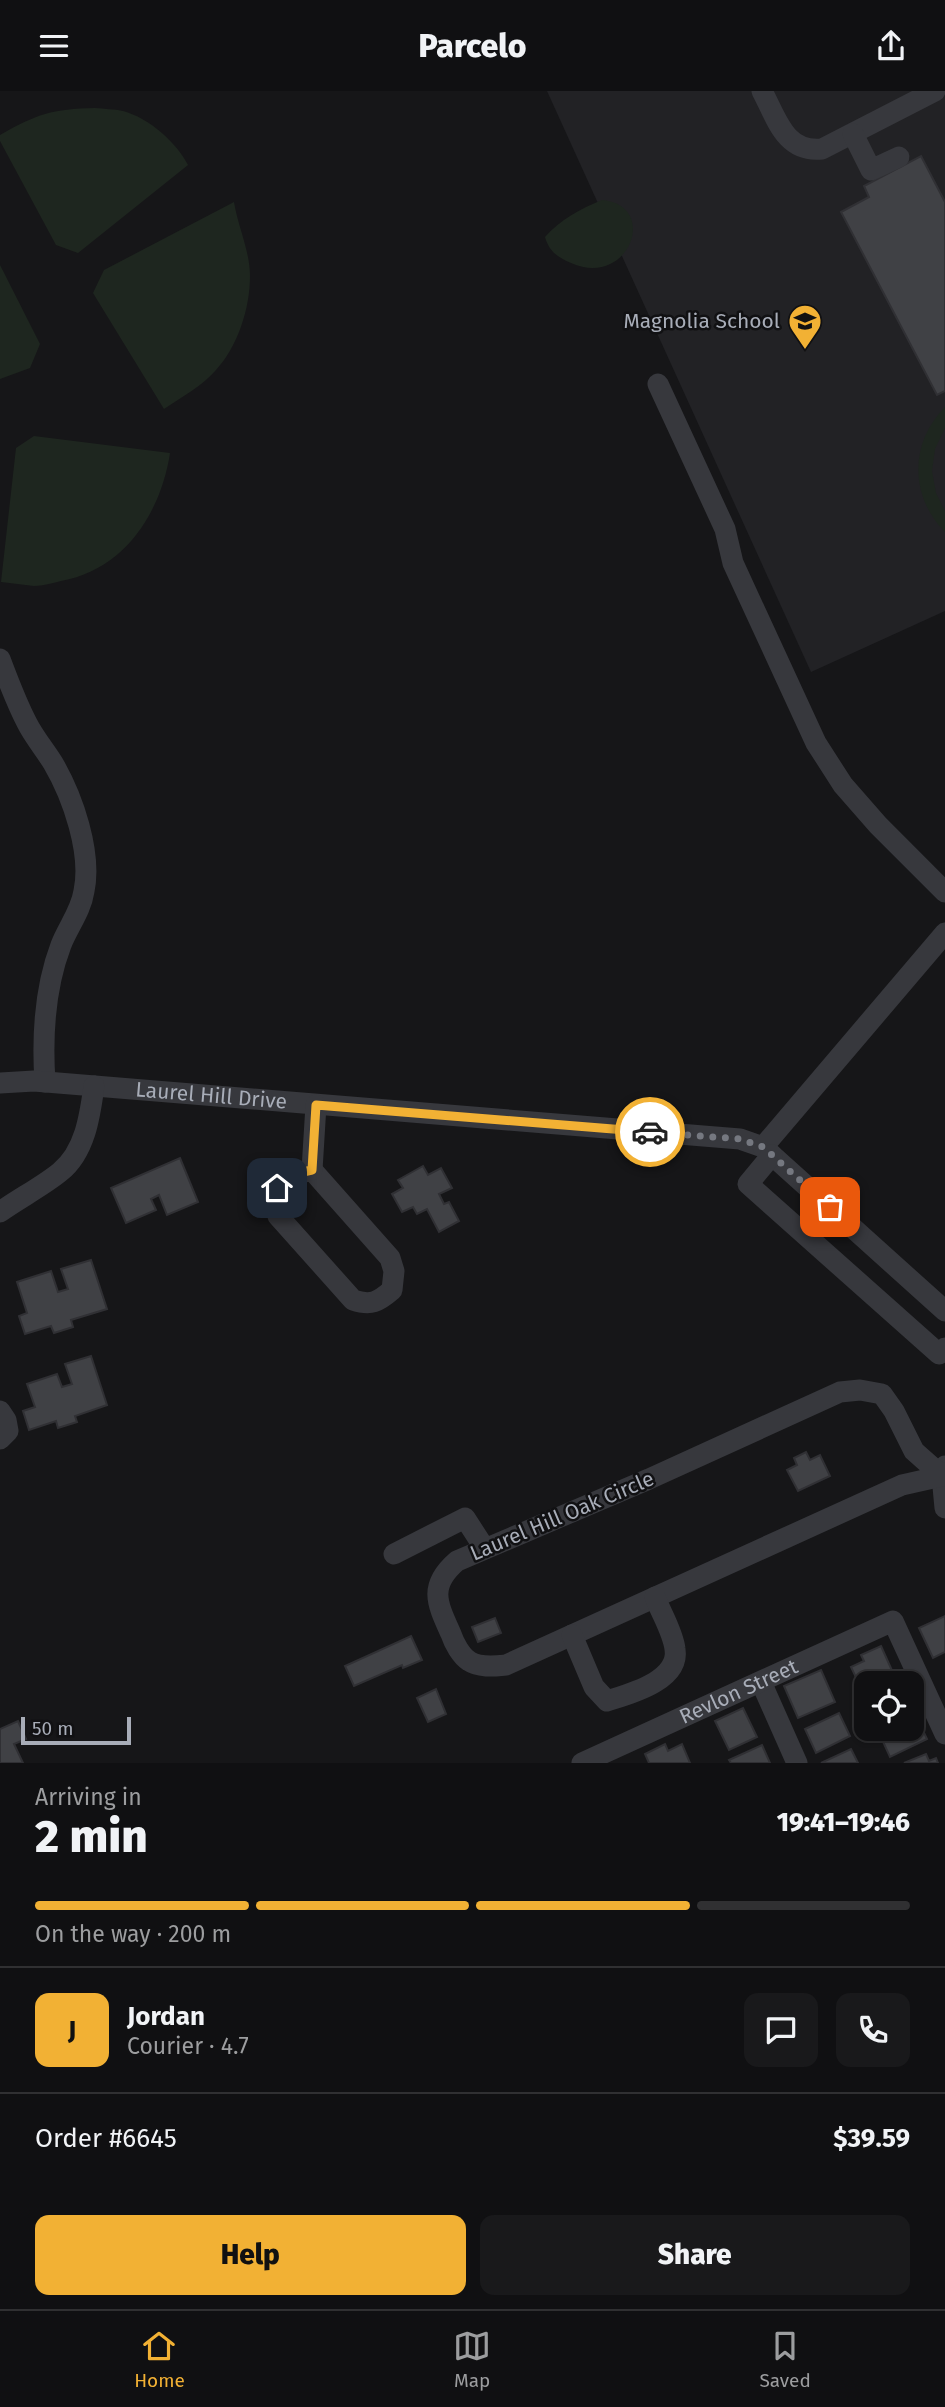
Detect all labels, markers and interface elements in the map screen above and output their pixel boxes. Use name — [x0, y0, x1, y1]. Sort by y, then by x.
icon: menu — [35, 27, 73, 65]
text: Parcelo — [419, 27, 526, 65]
icon: share — [872, 27, 910, 65]
school or university icon: Magnolia School — [786, 302, 824, 351]
place label: Magnolia School — [623, 308, 780, 334]
street label: Laurel Hill Drive — [135, 1076, 288, 1115]
courier — [615, 1097, 685, 1167]
icon: car — [631, 1113, 669, 1151]
pin — [247, 1158, 307, 1218]
icon: home — [258, 1169, 296, 1207]
pin — [800, 1177, 860, 1237]
icon: bag — [811, 1188, 849, 1226]
street label: Laurel Hill Oak Circle — [466, 1465, 658, 1567]
street label: Revlon Street — [675, 1653, 802, 1730]
map controls — [854, 1671, 924, 1741]
button: locate — [854, 1671, 924, 1741]
scale bar — [21, 1714, 131, 1746]
text: 50 m — [32, 1717, 73, 1740]
text: Arriving in — [35, 1783, 142, 1811]
text: 19:41–19:46 — [777, 1807, 910, 1838]
text: 2 min — [35, 1809, 148, 1864]
text: On the way · 200 m — [35, 1920, 231, 1948]
button: chat — [744, 1993, 818, 2067]
button: phone — [836, 1993, 910, 2067]
text: Jordan — [127, 2001, 205, 2032]
text: J — [68, 2015, 76, 2046]
text: Courier · 4.7 — [127, 2032, 249, 2060]
text: Order #6645 — [35, 2123, 177, 2154]
text: $39.59 — [833, 2123, 910, 2154]
button: Help — [35, 2215, 466, 2295]
button: Share — [480, 2215, 910, 2295]
tab: Home — [134, 2327, 185, 2392]
tab: Map — [453, 2327, 491, 2392]
tab: Saved — [759, 2327, 811, 2392]

